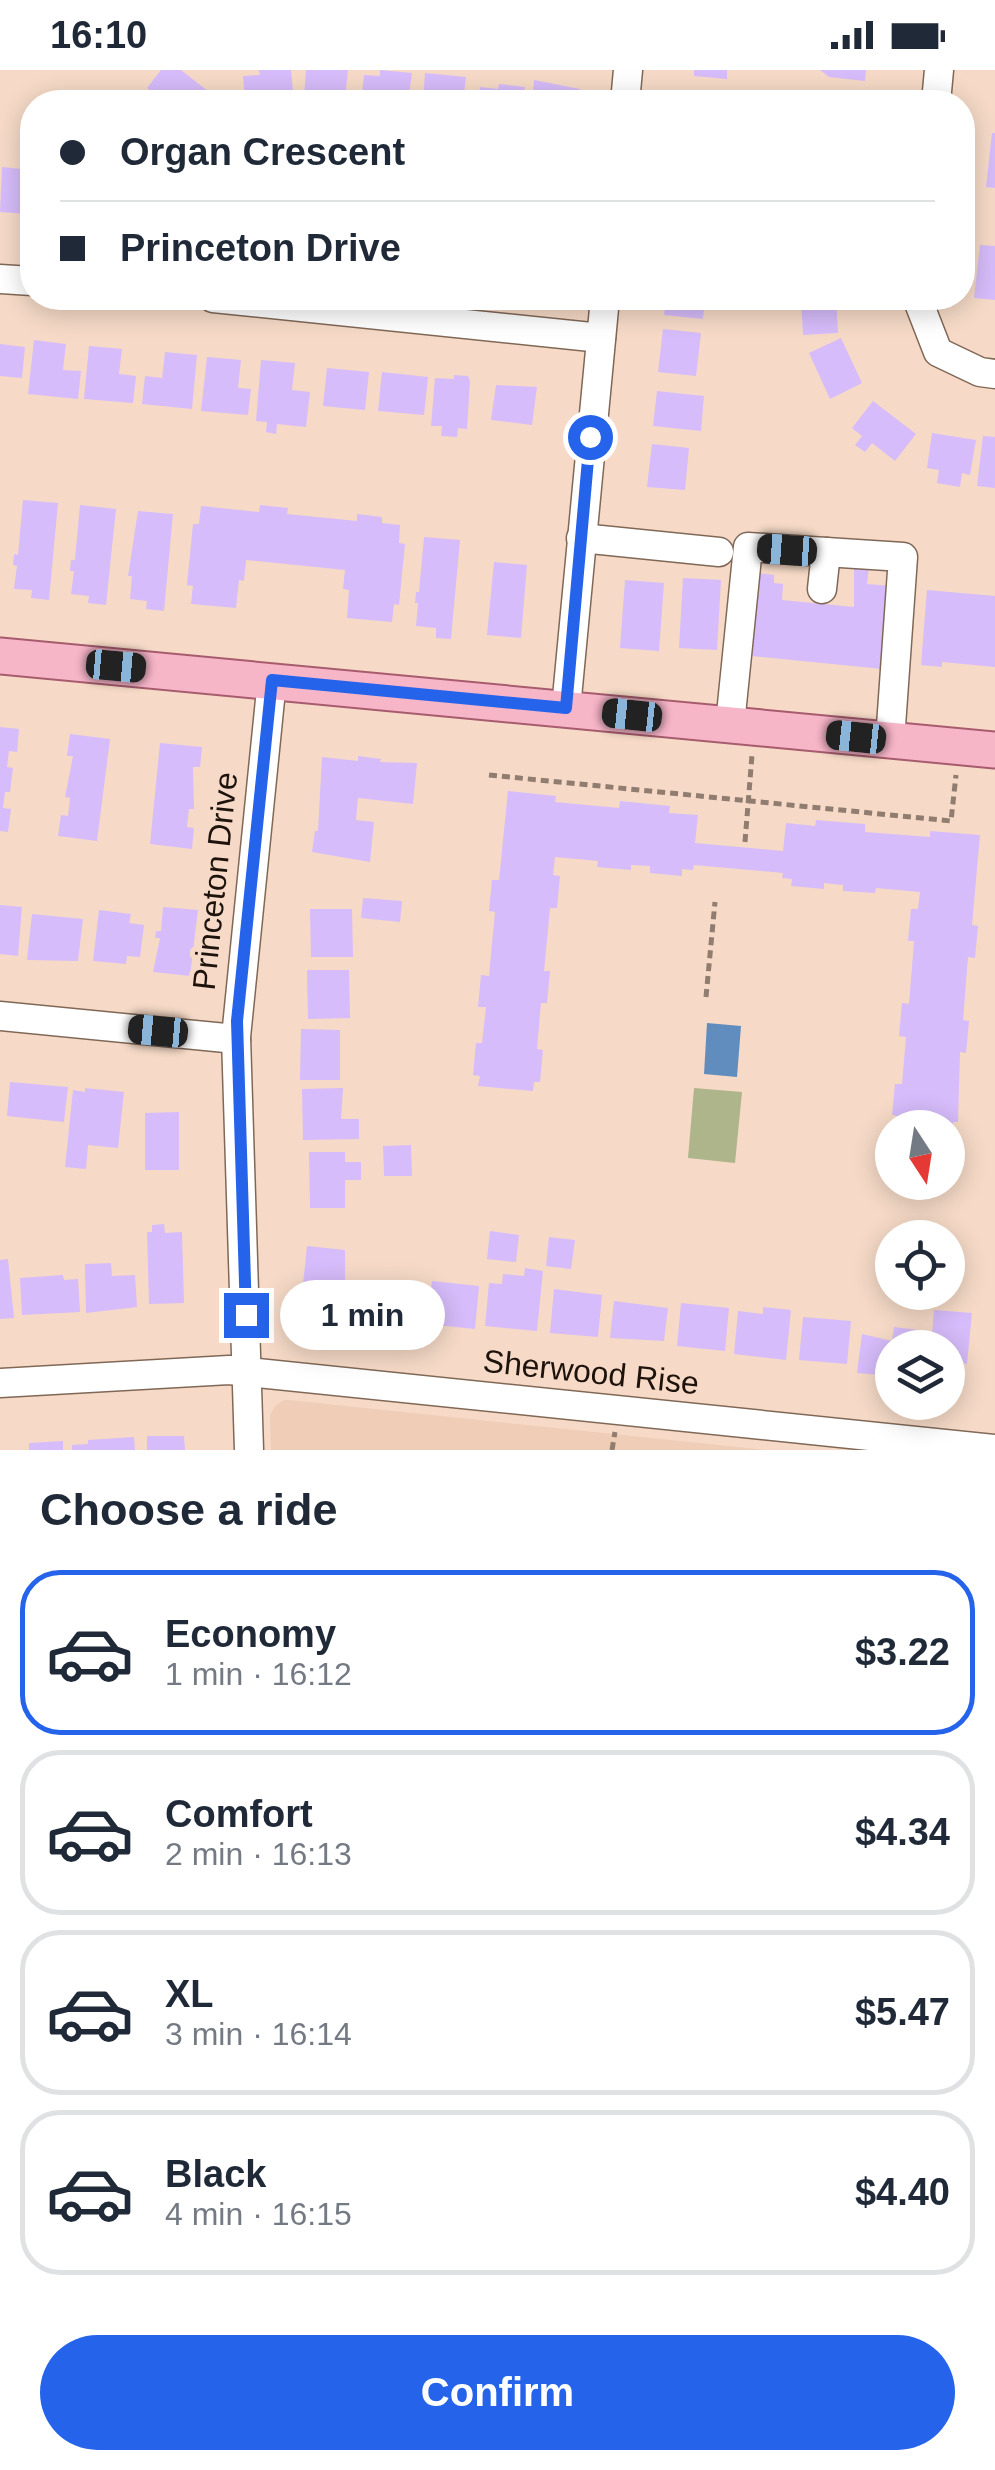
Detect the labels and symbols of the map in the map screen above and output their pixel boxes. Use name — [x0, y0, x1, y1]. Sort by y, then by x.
route start — [568, 415, 613, 460]
car — [756, 533, 818, 567]
car — [85, 648, 147, 684]
car — [601, 697, 663, 733]
car — [825, 719, 887, 755]
street label: Princeton Drive — [186, 770, 244, 992]
car — [127, 1013, 189, 1049]
north arrow — [875, 1110, 965, 1200]
callout: 1 min — [281, 1280, 446, 1350]
route end — [224, 1293, 269, 1338]
street label: Sherwood Rise — [481, 1343, 701, 1401]

